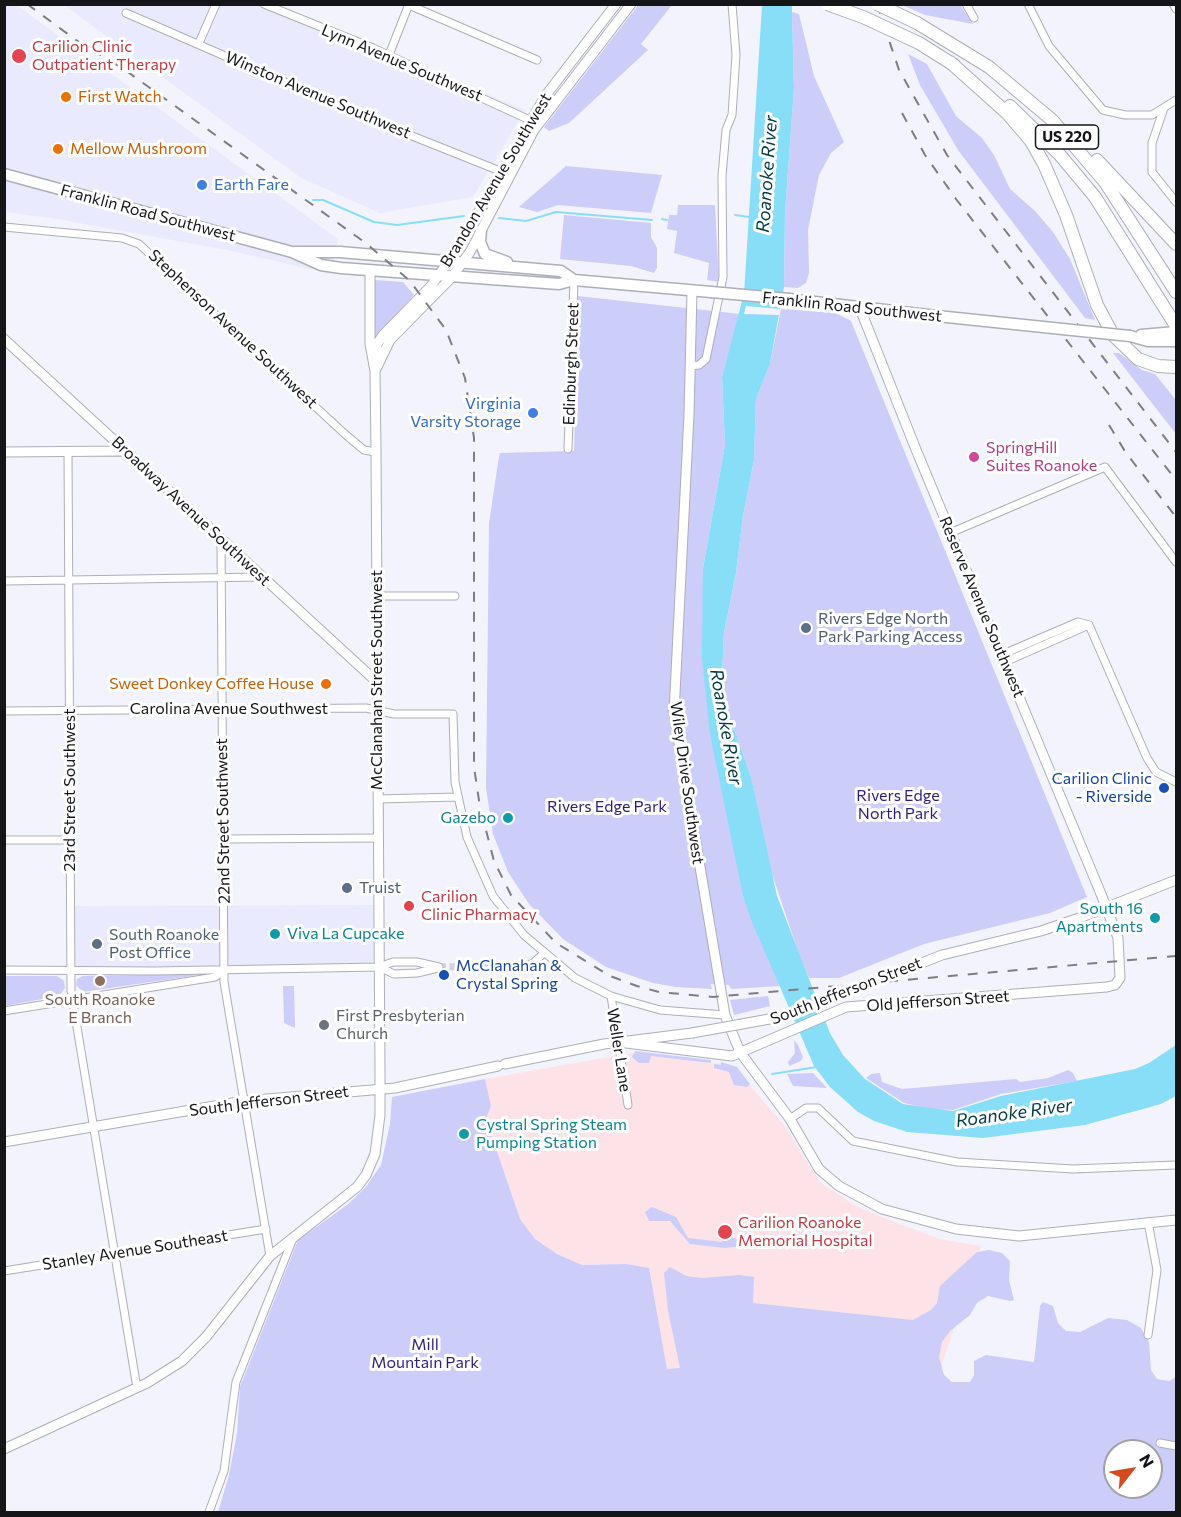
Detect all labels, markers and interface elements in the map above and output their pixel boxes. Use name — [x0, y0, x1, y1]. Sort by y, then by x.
street label: Lynn Avenue Southwest — [319, 20, 485, 106]
place label: Carilion Clinic Outpatient Therapy — [32, 37, 176, 75]
marker: Carilion Clinic Outpatient Therapy — [10, 47, 28, 65]
street label: Winston Avenue Southwest — [222, 47, 414, 143]
place label: First Watch — [78, 87, 162, 107]
street label: Brandon Avenue Southwest — [436, 89, 556, 271]
marker: First Watch — [59, 90, 73, 104]
water label: Roanoke River — [752, 115, 782, 233]
road number: US 220 — [1036, 125, 1098, 149]
place label: Mellow Mushroom — [70, 139, 207, 159]
marker: Mellow Mushroom — [51, 142, 65, 156]
place label: Earth Fare — [214, 175, 289, 195]
marker: Earth Fare — [195, 178, 209, 192]
street label: Franklin Road Southwest — [58, 180, 238, 246]
street label: Stephenson Avenue Southwest — [145, 246, 321, 412]
street label: Franklin Road Southwest — [761, 288, 943, 326]
street label: Edinburgh Street — [559, 302, 583, 426]
place label: Virginia Varsity Storage — [410, 394, 521, 432]
marker: Virginia Varsity Storage — [526, 406, 540, 420]
street label: Broadway Avenue Southwest — [108, 432, 274, 590]
place label: SpringHill Suites Roanoke — [986, 438, 1097, 476]
marker: SpringHill Suites Roanoke — [967, 450, 981, 464]
street label: Reserve Avenue Southwest — [935, 514, 1029, 700]
street label: McClanahan Street Southwest — [367, 570, 387, 790]
place label: Rivers Edge North Park Parking Access — [818, 609, 963, 647]
marker: Rivers Edge North Park Parking Access — [799, 621, 813, 635]
water label: Roanoke River — [705, 667, 747, 787]
place label: Sweet Donkey Coffee House — [109, 674, 314, 694]
marker: Sweet Donkey Coffee House — [319, 677, 333, 691]
street label: Carolina Avenue Southwest — [130, 699, 328, 719]
street label: Wiley Drive Southwest — [666, 700, 708, 866]
street label: 23rd Street Southwest — [60, 709, 80, 871]
street label: 22nd Street Southwest — [212, 738, 234, 904]
place label: Carilion Clinic - Riverside — [1052, 769, 1152, 807]
marker: Carilion Clinic - Riverside — [1157, 781, 1171, 795]
park label: Rivers Edge North Park — [856, 786, 940, 824]
park label: Rivers Edge Park — [547, 797, 667, 817]
place label: Gazebo — [441, 808, 496, 828]
marker: Gazebo — [501, 811, 515, 825]
place label: Truist — [359, 878, 401, 898]
marker: Truist — [340, 881, 354, 895]
place label: Carilion Clinic Pharmacy — [421, 887, 537, 925]
marker: Carilion Clinic Pharmacy — [402, 899, 416, 913]
place label: South 16 Apartments — [1056, 899, 1143, 937]
marker: South 16 Apartments — [1148, 911, 1162, 925]
place label: Viva La Cupcake — [287, 924, 405, 944]
place label: South Roanoke Post Office — [109, 925, 219, 963]
marker: Viva La Cupcake — [268, 927, 282, 941]
marker: South Roanoke Post Office — [90, 937, 104, 951]
street label: South Jefferson Street — [768, 953, 924, 1029]
place label: McClanahan & Crystal Spring — [456, 956, 562, 994]
marker: McClanahan & Crystal Spring — [437, 968, 451, 982]
marker: South Roanoke E Branch — [93, 974, 107, 988]
street label: Old Jefferson Street — [866, 986, 1010, 1016]
place label: South Roanoke E Branch — [45, 990, 155, 1028]
place label: First Presbyterian Church — [336, 1006, 465, 1044]
street label: Weller Lane — [603, 1007, 635, 1093]
marker: First Presbyterian Church — [317, 1018, 331, 1032]
street label: South Jefferson Street — [188, 1082, 350, 1120]
water label: Roanoke River — [954, 1094, 1074, 1132]
place label: Cystral Spring Steam Pumping Station — [476, 1115, 627, 1153]
marker: Cystral Spring Steam Pumping Station — [457, 1127, 471, 1141]
place label: Carilion Roanoke Memorial Hospital — [738, 1213, 872, 1251]
marker: Carilion Roanoke Memorial Hospital — [716, 1223, 734, 1241]
street label: Stanley Avenue Southeast — [41, 1226, 229, 1274]
park label: Mill Mountain Park — [371, 1335, 479, 1373]
north arrow — [1103, 1439, 1163, 1499]
text: N — [1136, 1450, 1158, 1471]

